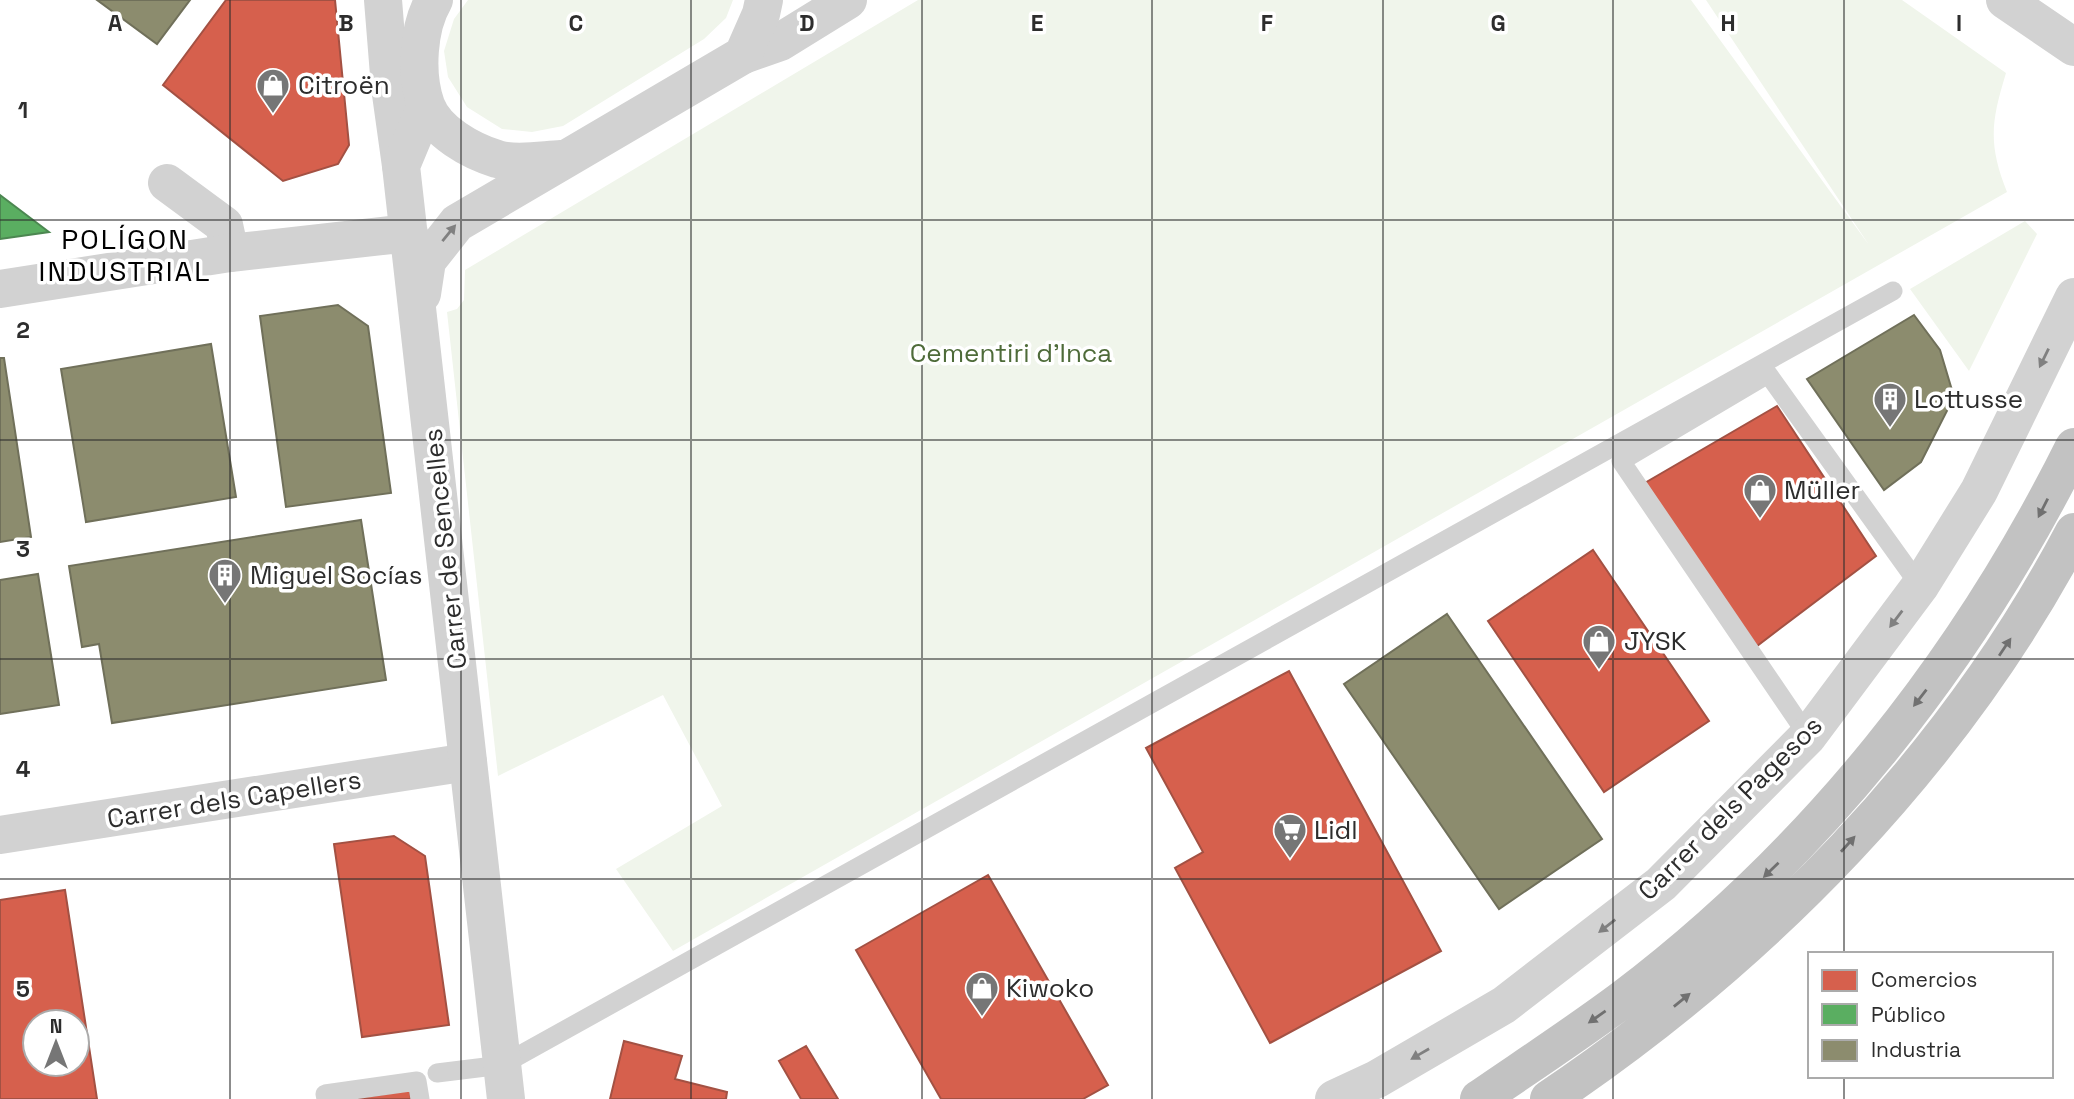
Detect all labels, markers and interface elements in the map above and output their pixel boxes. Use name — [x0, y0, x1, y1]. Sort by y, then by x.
text: A — [108, 8, 123, 38]
text: B — [338, 8, 354, 38]
text: C — [569, 8, 583, 38]
text: D — [799, 8, 815, 38]
text: E — [1031, 8, 1043, 38]
text: F — [1261, 8, 1273, 38]
text: G — [1490, 8, 1506, 38]
text: H — [1720, 8, 1736, 38]
text: I — [1956, 8, 1962, 38]
shop icon: Citroën — [254, 66, 292, 115]
place label: Citroën — [298, 68, 390, 102]
text: 1 — [18, 95, 28, 125]
district label: POLÍGON INDUSTRIAL — [39, 221, 211, 289]
one-way arrow — [442, 224, 457, 242]
text: 2 — [16, 315, 30, 345]
park label: Cementiri d'Inca — [910, 336, 1112, 370]
one-way arrow — [2038, 348, 2050, 368]
building icon: Lottusse — [1871, 380, 1909, 429]
place label: Lottusse — [1914, 382, 2023, 416]
street label: Carrer de Sencelles — [415, 427, 475, 671]
shop icon: Müller — [1741, 471, 1779, 520]
place label: Müller — [1784, 473, 1860, 507]
one-way arrow — [2038, 498, 2049, 518]
text: 3 — [16, 534, 30, 564]
building icon: Miguel Socías — [206, 556, 244, 605]
place label: Miguel Socías — [250, 558, 422, 592]
one-way arrow — [1889, 610, 1903, 628]
shop icon: JYSK — [1580, 622, 1618, 671]
place label: JYSK — [1624, 624, 1687, 658]
one-way arrow — [1998, 638, 2011, 657]
one-way arrow — [1913, 689, 1927, 708]
street label: Carrer dels Pagesos — [1631, 709, 1829, 907]
text: 4 — [16, 754, 31, 784]
street label: Carrer dels Capellers — [105, 762, 363, 836]
supermarket icon: Lidl — [1271, 811, 1309, 860]
place label: Lidl — [1314, 813, 1358, 847]
one-way arrow — [1840, 836, 1855, 853]
one-way arrow — [1762, 861, 1779, 878]
one-way arrow — [1598, 919, 1616, 933]
legend — [1808, 952, 2053, 1078]
text: Comercios — [1871, 966, 1977, 993]
shop icon: Kiwoko — [963, 969, 1001, 1018]
place label: Kiwoko — [1006, 971, 1094, 1005]
text: 5 — [16, 974, 30, 1004]
one-way arrow — [1673, 992, 1691, 1007]
text: Público — [1871, 1001, 1946, 1028]
north arrow — [21, 1008, 91, 1078]
one-way arrow — [1588, 1010, 1606, 1024]
text: N — [50, 1014, 62, 1039]
text: Industria — [1871, 1036, 1961, 1063]
one-way arrow — [1410, 1048, 1429, 1060]

